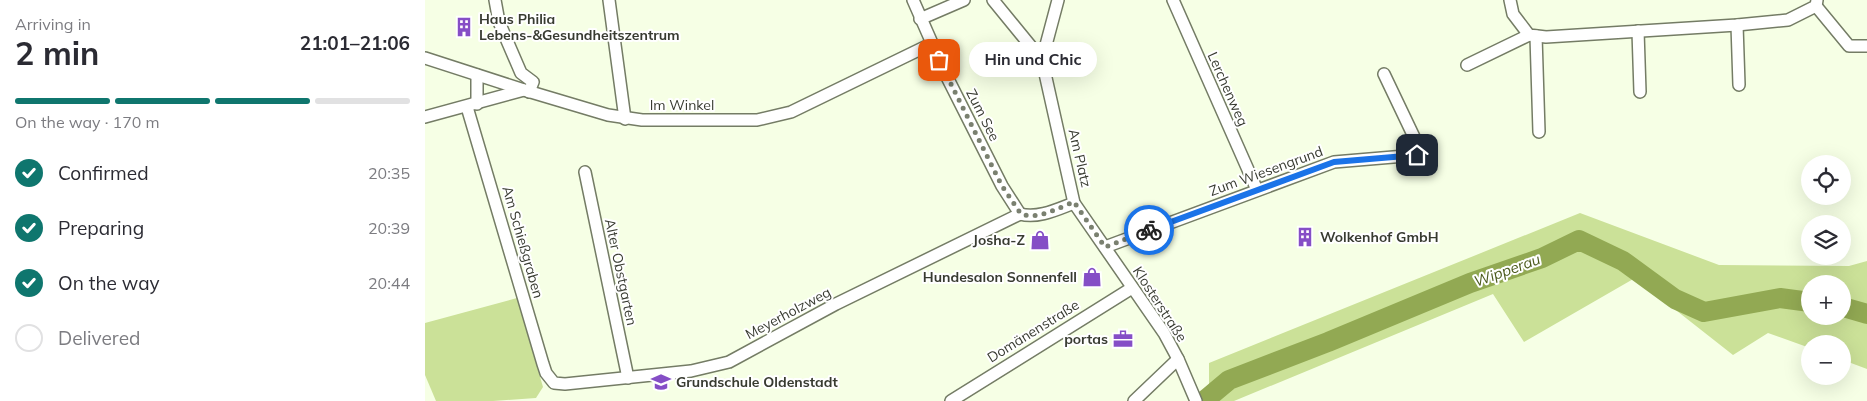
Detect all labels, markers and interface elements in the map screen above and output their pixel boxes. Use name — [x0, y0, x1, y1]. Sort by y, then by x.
place label: Haus Philia Lebens-&Gesundheitszentrum — [479, 10, 680, 44]
text: Arriving in — [15, 14, 91, 34]
building icon: Haus Philia Lebens-&Gesundheitszentrum — [453, 16, 475, 38]
text: 21:01–21:06 — [300, 31, 410, 55]
text: 2 min — [15, 33, 99, 73]
pin — [918, 39, 960, 81]
callout: Hin und Chic — [969, 42, 1097, 78]
icon: bag — [925, 46, 953, 74]
text: Hin und Chic — [985, 49, 1081, 69]
street label: Lerchenweg — [1204, 49, 1252, 129]
street label: Zum See — [962, 86, 1004, 144]
street label: Im Winkel — [650, 96, 714, 114]
text: On the way · 170 m — [15, 112, 160, 132]
street label: Am Platz — [1065, 127, 1095, 189]
pin — [1396, 134, 1438, 176]
icon: home — [1403, 141, 1431, 169]
street label: Zum Wiesengrund — [1207, 142, 1325, 200]
map controls — [1801, 155, 1851, 385]
button: locate — [1801, 155, 1851, 205]
icon: check — [15, 159, 43, 187]
text: Confirmed — [58, 161, 149, 185]
text: 20:35 — [368, 163, 410, 183]
street label: Am Schießgraben — [498, 184, 548, 300]
courier — [1124, 205, 1174, 255]
icon: check — [15, 214, 43, 242]
button: layers — [1801, 215, 1851, 265]
text: Preparing — [58, 216, 144, 240]
icon: bike — [1135, 216, 1163, 244]
street label: Alter Obstgarten — [601, 217, 641, 327]
text: 20:39 — [368, 218, 410, 238]
building icon: Wolkenhof GmbH — [1294, 226, 1316, 248]
place label: Wolkenhof GmbH — [1320, 228, 1439, 246]
shop icon: Josha-Z — [1029, 229, 1051, 251]
place label: Josha-Z — [973, 231, 1025, 249]
water label: Wipperau — [1471, 249, 1543, 291]
street label: Klosterstraße — [1129, 263, 1191, 345]
shop icon: Hundesalon Sonnenfell — [1081, 266, 1103, 288]
place label: Hundesalon Sonnenfell — [923, 268, 1077, 286]
icon: check — [15, 269, 43, 297]
text: On the way — [58, 271, 160, 295]
text: 20:44 — [368, 273, 410, 293]
button: + — [1801, 275, 1851, 325]
street label: Meyerholzweg — [742, 283, 834, 343]
street label: Domänenstraße — [984, 296, 1082, 366]
text: Delivered — [58, 326, 140, 350]
office icon: portas — [1112, 328, 1134, 350]
place label: portas — [1064, 330, 1108, 348]
button: − — [1801, 335, 1851, 385]
school or university icon: Grundschule Oldenstadt — [650, 371, 672, 393]
place label: Grundschule Oldenstadt — [676, 373, 838, 391]

